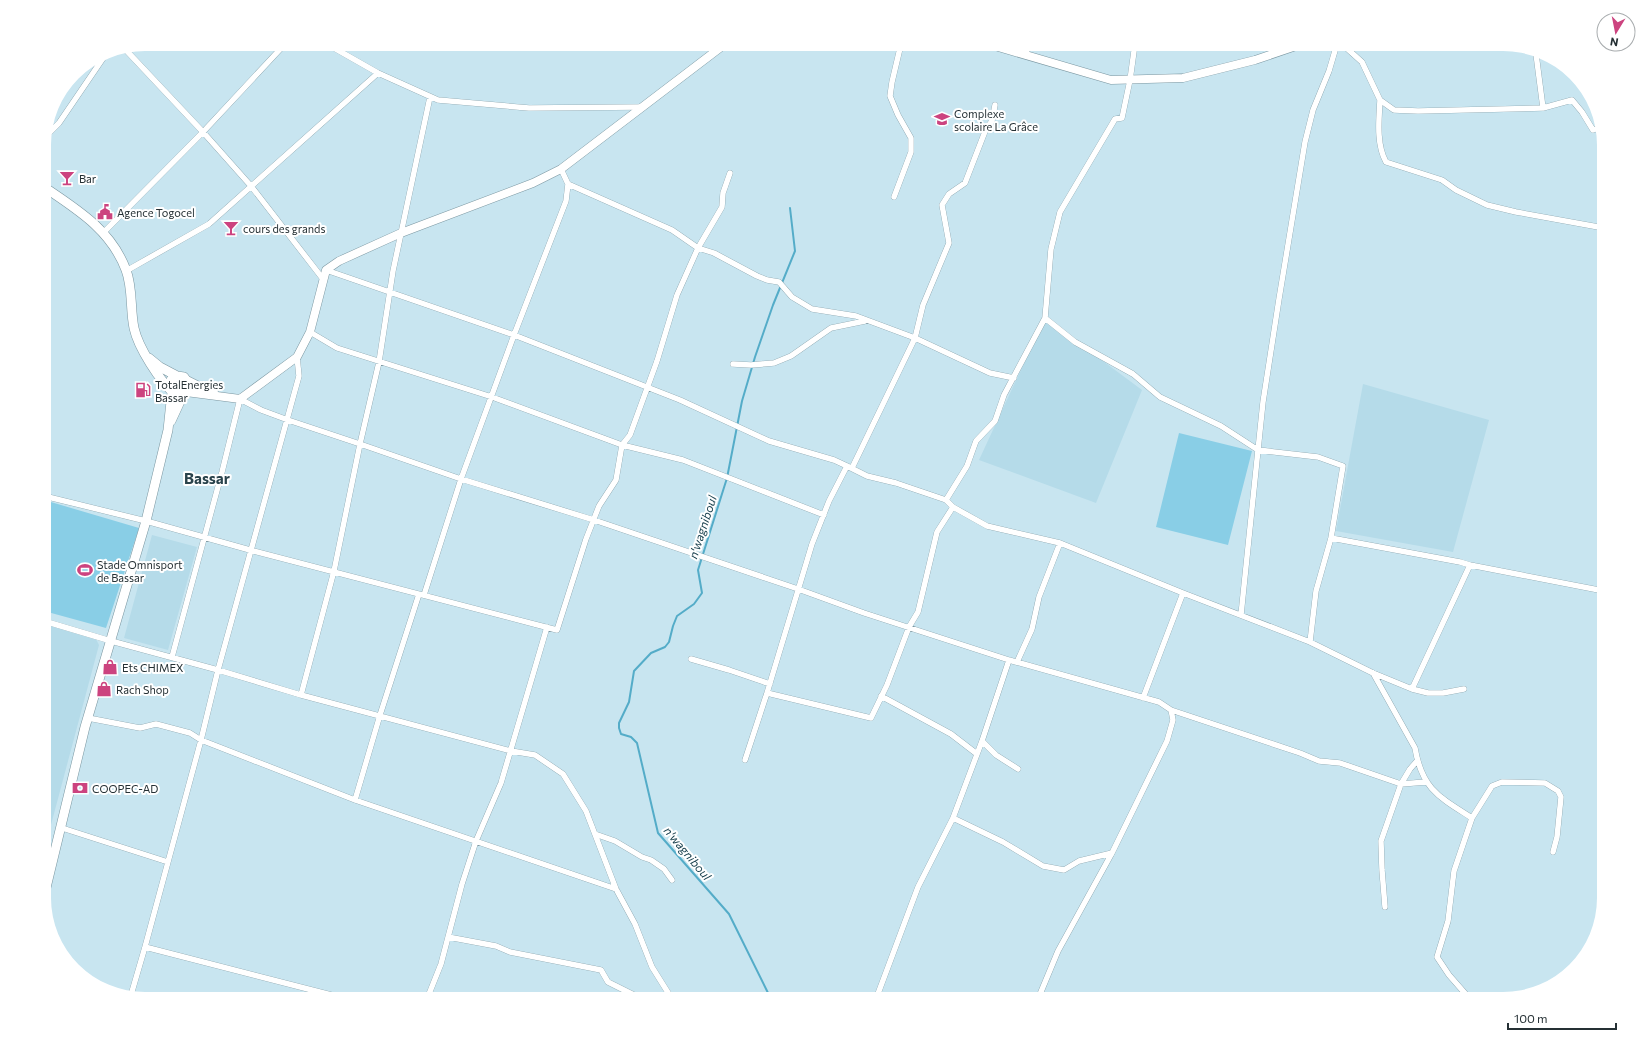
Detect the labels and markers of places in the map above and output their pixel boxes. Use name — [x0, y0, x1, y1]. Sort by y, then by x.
place label: Complexe scolaire La Grâce — [954, 107, 1038, 133]
school or university icon: Complexe scolaire La Grâce — [933, 110, 951, 128]
bar icon: Bar — [58, 169, 76, 187]
place label: Bar — [79, 172, 97, 185]
public building icon: Agence Togocel — [96, 203, 114, 221]
place label: Agence Togocel — [117, 206, 195, 219]
bar icon: cours des grands — [222, 219, 240, 237]
place label: cours des grands — [243, 222, 325, 235]
place label: TotalEnergies Bassar — [155, 378, 223, 404]
fuel station icon: TotalEnergies Bassar — [134, 381, 152, 399]
place label: Stade Omnisport de Bassar — [97, 558, 183, 584]
sports icon: Stade Omnisport de Bassar — [76, 561, 94, 579]
shop icon: Ets CHIMEX — [101, 658, 119, 676]
place label: Ets CHIMEX — [122, 661, 184, 674]
shop icon: Rach Shop — [95, 680, 113, 698]
place label: Rach Shop — [116, 683, 169, 696]
bank icon: COOPEC-AD — [71, 779, 89, 797]
place label: COOPEC-AD — [92, 782, 158, 795]

